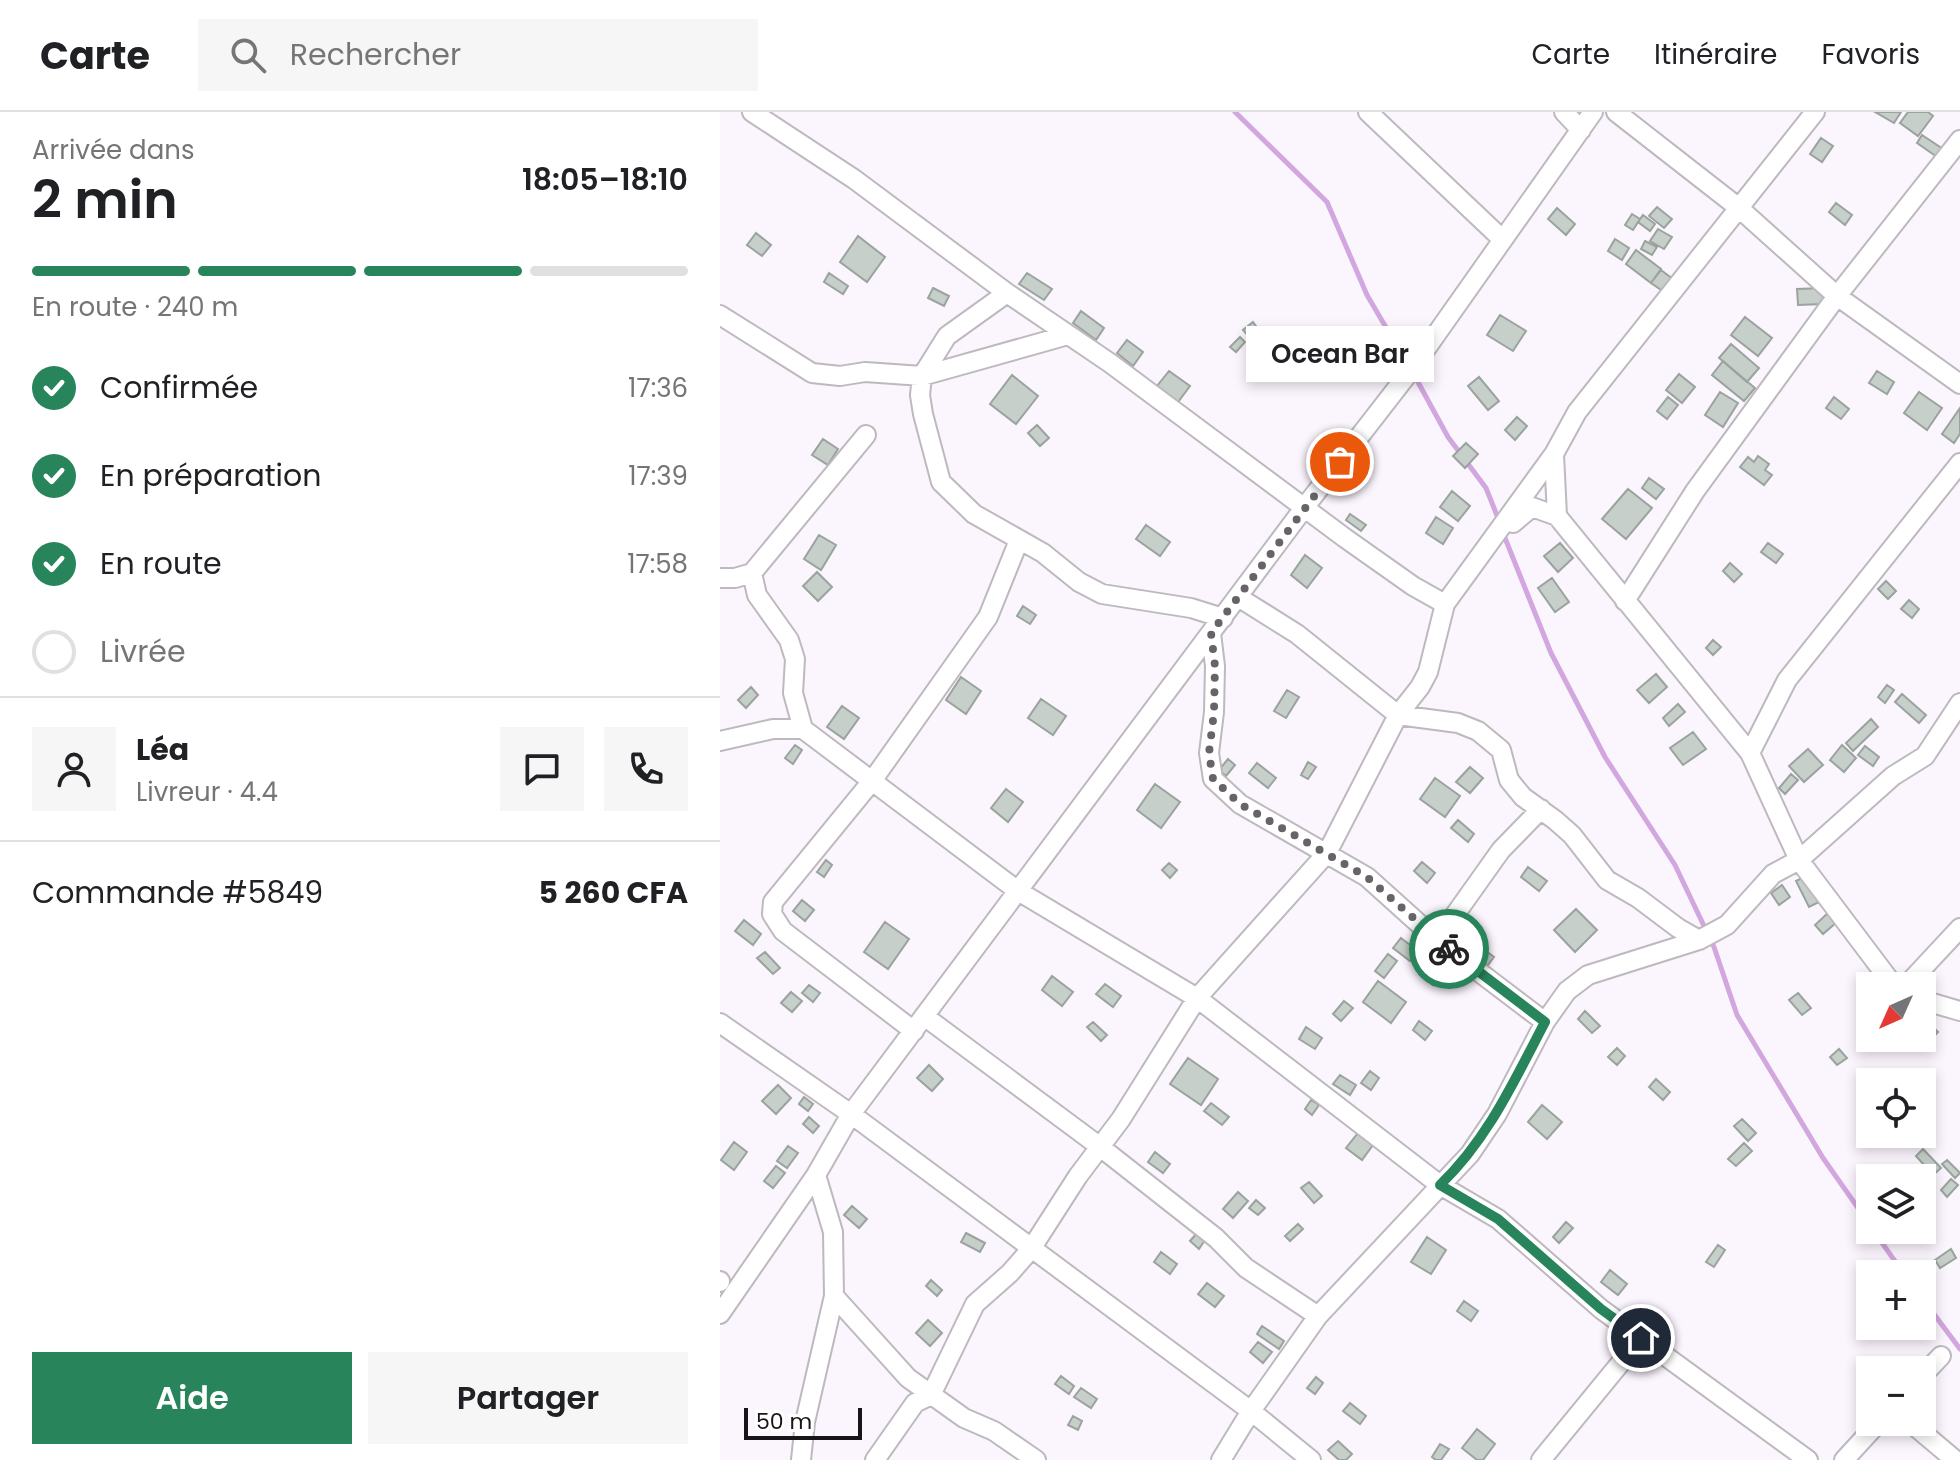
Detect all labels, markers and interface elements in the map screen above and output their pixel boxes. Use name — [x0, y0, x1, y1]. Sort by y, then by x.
search box — [198, 19, 758, 91]
text: Carte — [40, 29, 150, 82]
icon: search — [226, 33, 270, 77]
text: Rechercher — [290, 33, 461, 76]
text: Carte — [1532, 35, 1610, 74]
text: Itinéraire — [1654, 35, 1777, 74]
text: Favoris — [1821, 35, 1920, 74]
text: Arrivée dans — [32, 132, 194, 168]
text: 18:05–18:10 — [522, 158, 688, 201]
text: 2 min — [32, 163, 178, 236]
text: En route · 240 m — [32, 289, 238, 325]
callout: Ocean Bar — [1246, 326, 1434, 382]
text: Ocean Bar — [1271, 336, 1409, 372]
icon: check — [32, 366, 76, 410]
text: Confirmée — [100, 366, 258, 409]
text: 17:36 — [628, 370, 688, 406]
pin — [1306, 428, 1374, 496]
icon: bag — [1318, 440, 1362, 484]
icon: check — [32, 454, 76, 498]
text: En préparation — [100, 454, 321, 497]
text: 17:39 — [628, 458, 688, 494]
icon: check — [32, 542, 76, 586]
text: En route — [100, 542, 222, 585]
text: 17:58 — [627, 546, 688, 582]
text: Livrée — [100, 630, 186, 673]
button: person — [32, 727, 116, 811]
button: chat — [500, 727, 584, 811]
button: phone — [604, 727, 688, 811]
text: Léa — [136, 728, 189, 771]
text: Livreur · 4.4 — [136, 774, 278, 810]
text: Commande #5849 — [32, 871, 323, 914]
text: 5 260 CFA — [539, 871, 688, 914]
courier — [1409, 909, 1489, 989]
icon: bike — [1427, 927, 1471, 971]
north arrow — [1856, 972, 1936, 1052]
map controls — [1856, 972, 1936, 1436]
button: locate — [1856, 1068, 1936, 1148]
button: layers — [1856, 1164, 1936, 1244]
button: + — [1856, 1260, 1936, 1340]
pin — [1607, 1304, 1675, 1372]
icon: home — [1619, 1316, 1663, 1360]
button: Aide — [32, 1352, 352, 1444]
button: Partager — [368, 1352, 688, 1444]
button: − — [1856, 1356, 1936, 1436]
scale bar — [744, 1404, 862, 1440]
text: 50 m — [756, 1406, 812, 1437]

